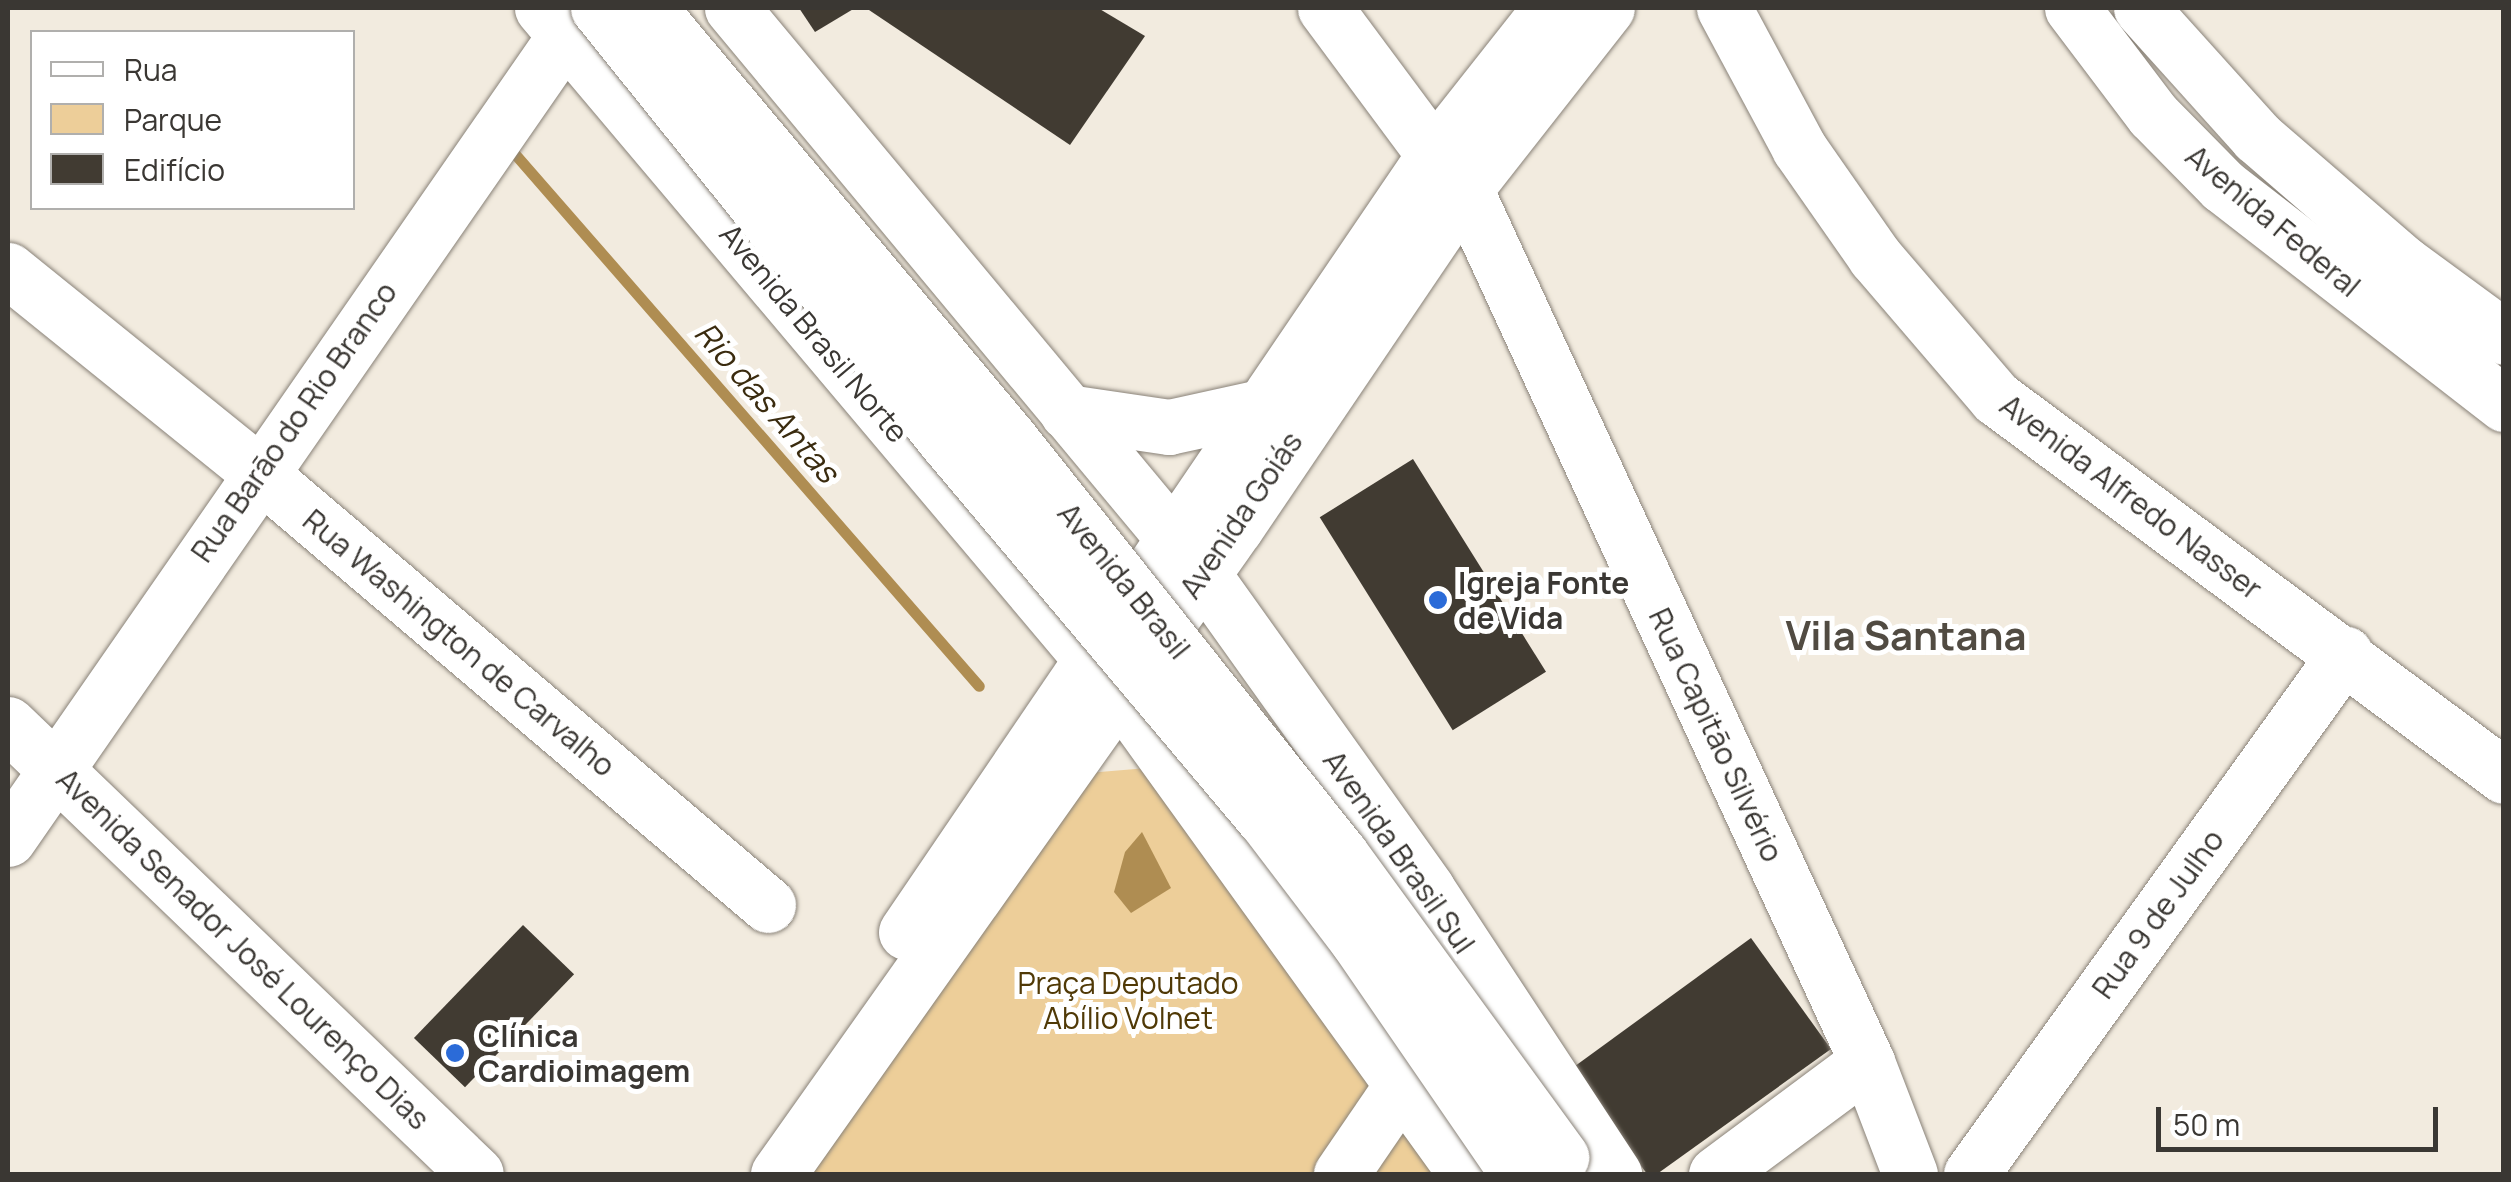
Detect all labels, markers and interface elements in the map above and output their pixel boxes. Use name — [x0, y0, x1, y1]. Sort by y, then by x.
legend — [30, 30, 355, 210]
text: Rua — [124, 49, 177, 90]
text: Parque — [124, 99, 222, 140]
street label: Avenida Federal — [2179, 138, 2367, 304]
text: Edifício — [124, 149, 225, 190]
street label: Avenida Brasil Norte — [712, 217, 916, 449]
street label: Rua Barão do Rio Branco — [184, 275, 404, 569]
water label: Rio das Antas — [687, 314, 847, 490]
street label: Avenida Alfredo Nasser — [1993, 387, 2269, 607]
street label: Avenida Goiás — [1172, 425, 1310, 605]
street label: Avenida Brasil — [1050, 496, 1198, 666]
street label: Rua Washington de Carvalho — [296, 502, 622, 784]
place label: Igreja Fonte de Vida — [1458, 565, 1629, 636]
marker: Igreja Fonte de Vida — [1427, 589, 1449, 611]
street label: Rua Capitão Silvério — [1641, 603, 1791, 867]
district label: Vila Santana — [1785, 611, 2027, 659]
street label: Avenida Brasil Sul — [1316, 744, 1482, 960]
street label: Avenida Senador José Lourenço Dias — [49, 761, 437, 1137]
street label: Rua 9 de Julho — [2085, 823, 2231, 1005]
park label: Praça Deputado Abílio Volnet — [1017, 965, 1239, 1036]
place label: Clínica Cardioimagem — [478, 1018, 690, 1088]
marker: Clínica Cardioimagem — [442, 1040, 468, 1066]
scale bar — [2161, 1087, 2444, 1149]
text: 50 m — [2173, 1104, 2240, 1145]

